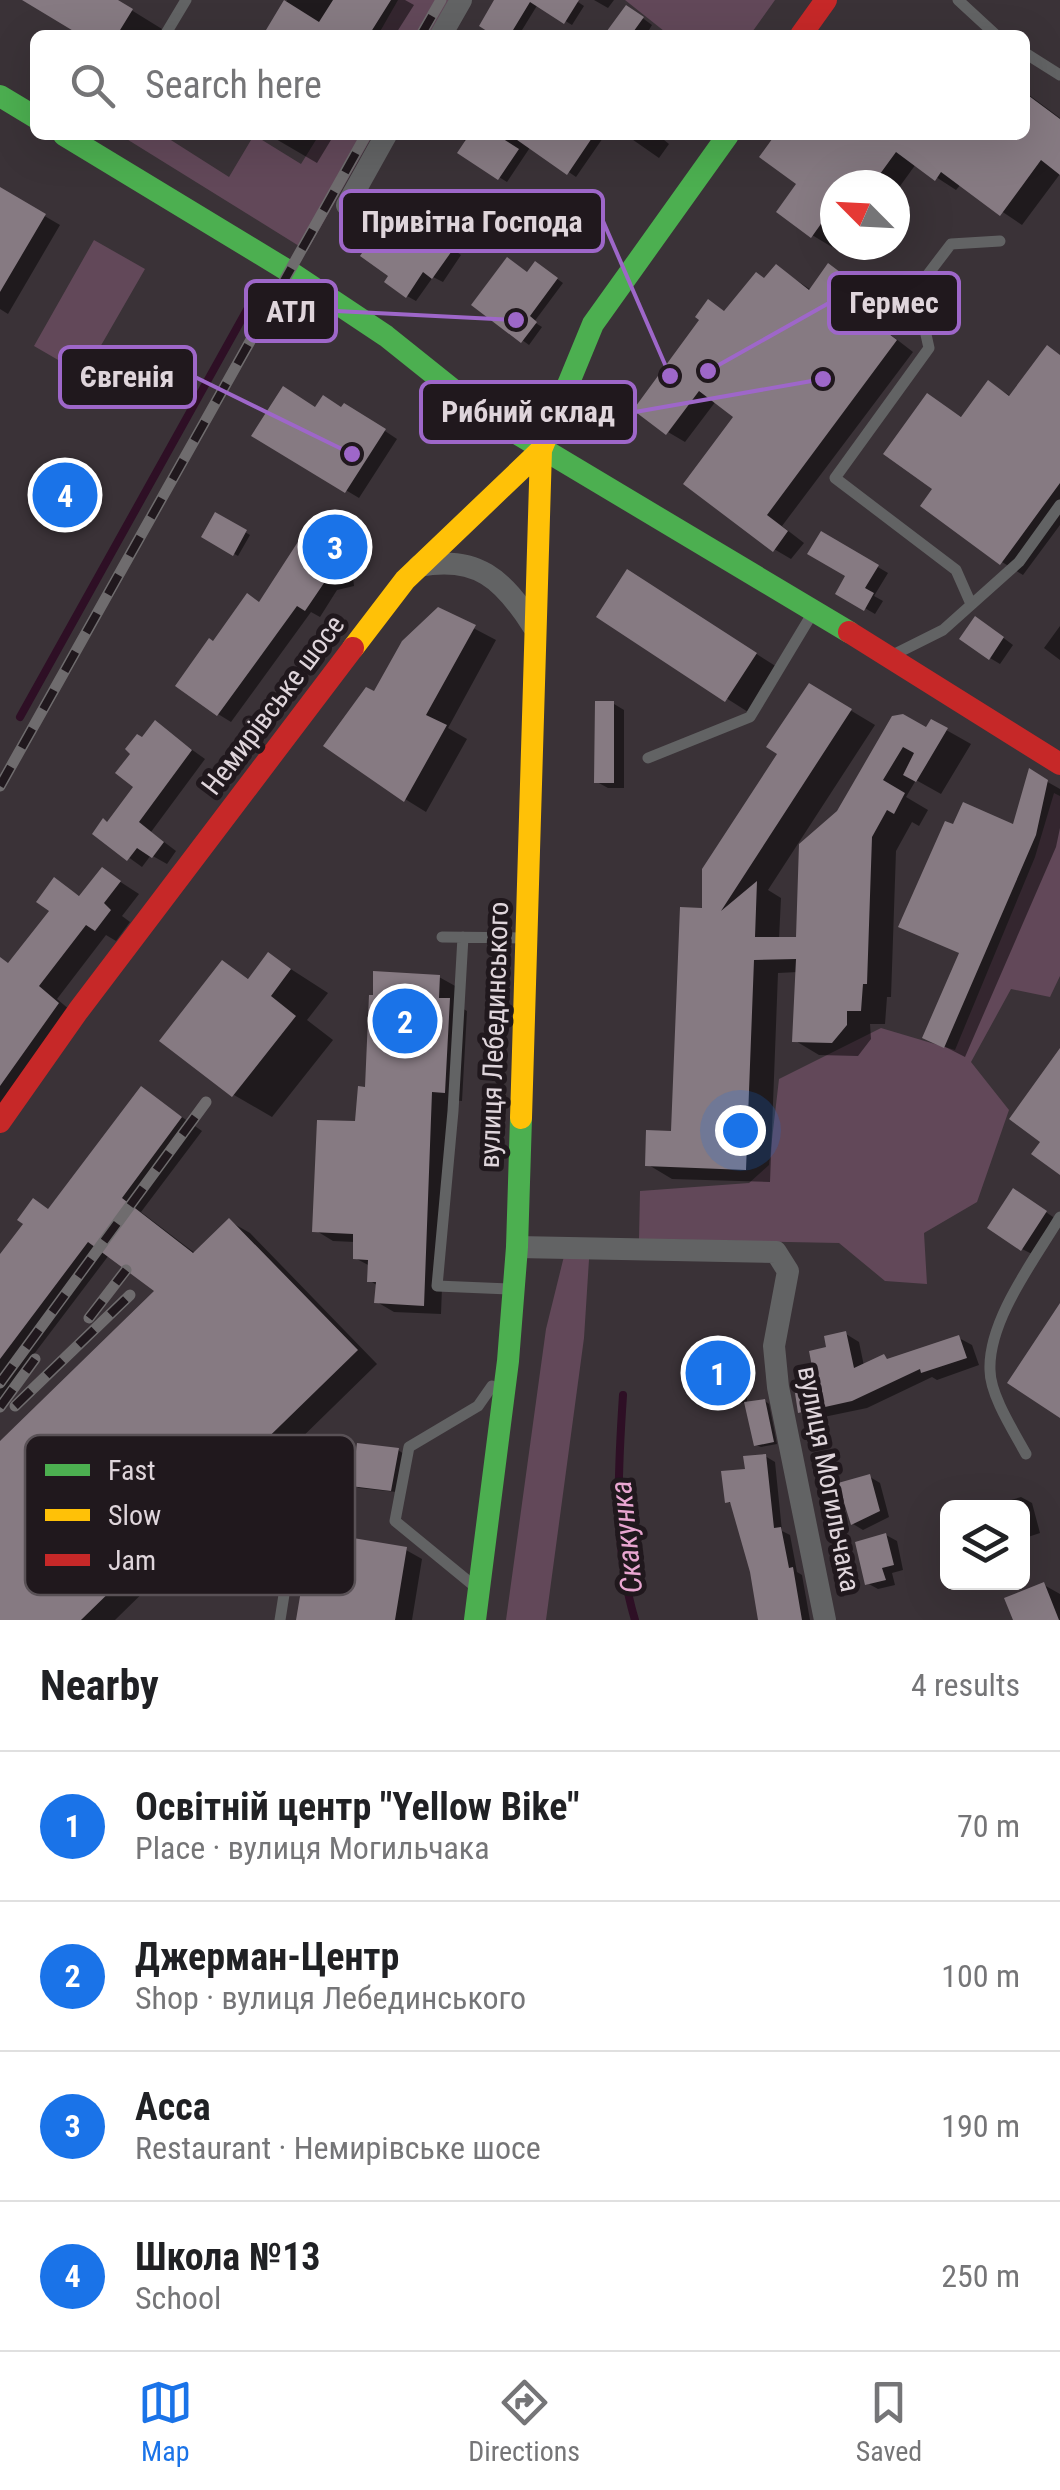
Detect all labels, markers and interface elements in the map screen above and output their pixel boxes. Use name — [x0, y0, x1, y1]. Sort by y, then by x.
search box — [30, 30, 1030, 140]
icon: search — [65, 58, 120, 113]
text: Search here — [145, 63, 322, 107]
north arrow — [820, 170, 910, 260]
callout: Привітна Господа — [341, 191, 603, 251]
text: Привітна Господа — [361, 204, 583, 239]
callout: Гермес — [829, 273, 959, 333]
callout: АТЛ — [246, 281, 336, 341]
text: Гермес — [849, 285, 939, 320]
text: АТЛ — [266, 294, 316, 329]
callout: Євгенія — [60, 347, 195, 407]
text: Євгенія — [80, 359, 174, 394]
callout: Рибний склад — [421, 382, 635, 442]
text: Рибний склад — [441, 394, 615, 429]
pin: 4 — [32, 458, 98, 532]
pin: 3 — [302, 510, 368, 584]
street label: Немирівське шосе — [195, 609, 351, 801]
street label: вулиця Лебединського — [473, 901, 515, 1169]
pin: 2 — [372, 984, 438, 1058]
your location — [715, 1105, 766, 1156]
pin: 1 — [686, 1336, 750, 1410]
street label: вулиця Могильчака — [791, 1363, 867, 1595]
legend — [25, 1435, 355, 1595]
text: Fast — [108, 1454, 155, 1487]
water label: Скакунка — [603, 1479, 649, 1595]
text: Slow — [108, 1499, 161, 1532]
map controls — [940, 1500, 1030, 1590]
button: layers — [940, 1500, 1030, 1590]
text: Jam — [108, 1544, 156, 1577]
text: Nearby — [40, 1661, 159, 1710]
text: 4 results — [911, 1666, 1020, 1704]
text: Освітній центр "Yellow Bike" — [135, 1785, 579, 1829]
text: 1 — [64, 1807, 81, 1845]
text: 70 m — [957, 1807, 1020, 1845]
text: Place · вулиця Могильчака — [135, 1829, 490, 1867]
text: Джерман-Центр — [135, 1935, 399, 1979]
text: 2 — [64, 1957, 81, 1995]
text: 100 m — [941, 1957, 1020, 1995]
text: Shop · вулиця Лебединського — [135, 1979, 526, 2017]
text: Асса — [135, 2085, 211, 2129]
text: 3 — [64, 2107, 81, 2145]
text: 190 m — [941, 2107, 1020, 2145]
text: Restaurant · Немирівське шосе — [135, 2129, 541, 2167]
text: Школа №13 — [135, 2235, 321, 2279]
text: 4 — [64, 2257, 81, 2295]
text: 250 m — [941, 2257, 1020, 2295]
text: School — [135, 2279, 221, 2317]
tab: Map — [138, 2375, 193, 2468]
tab: Directions — [468, 2375, 580, 2468]
tab: Saved — [856, 2375, 922, 2468]

